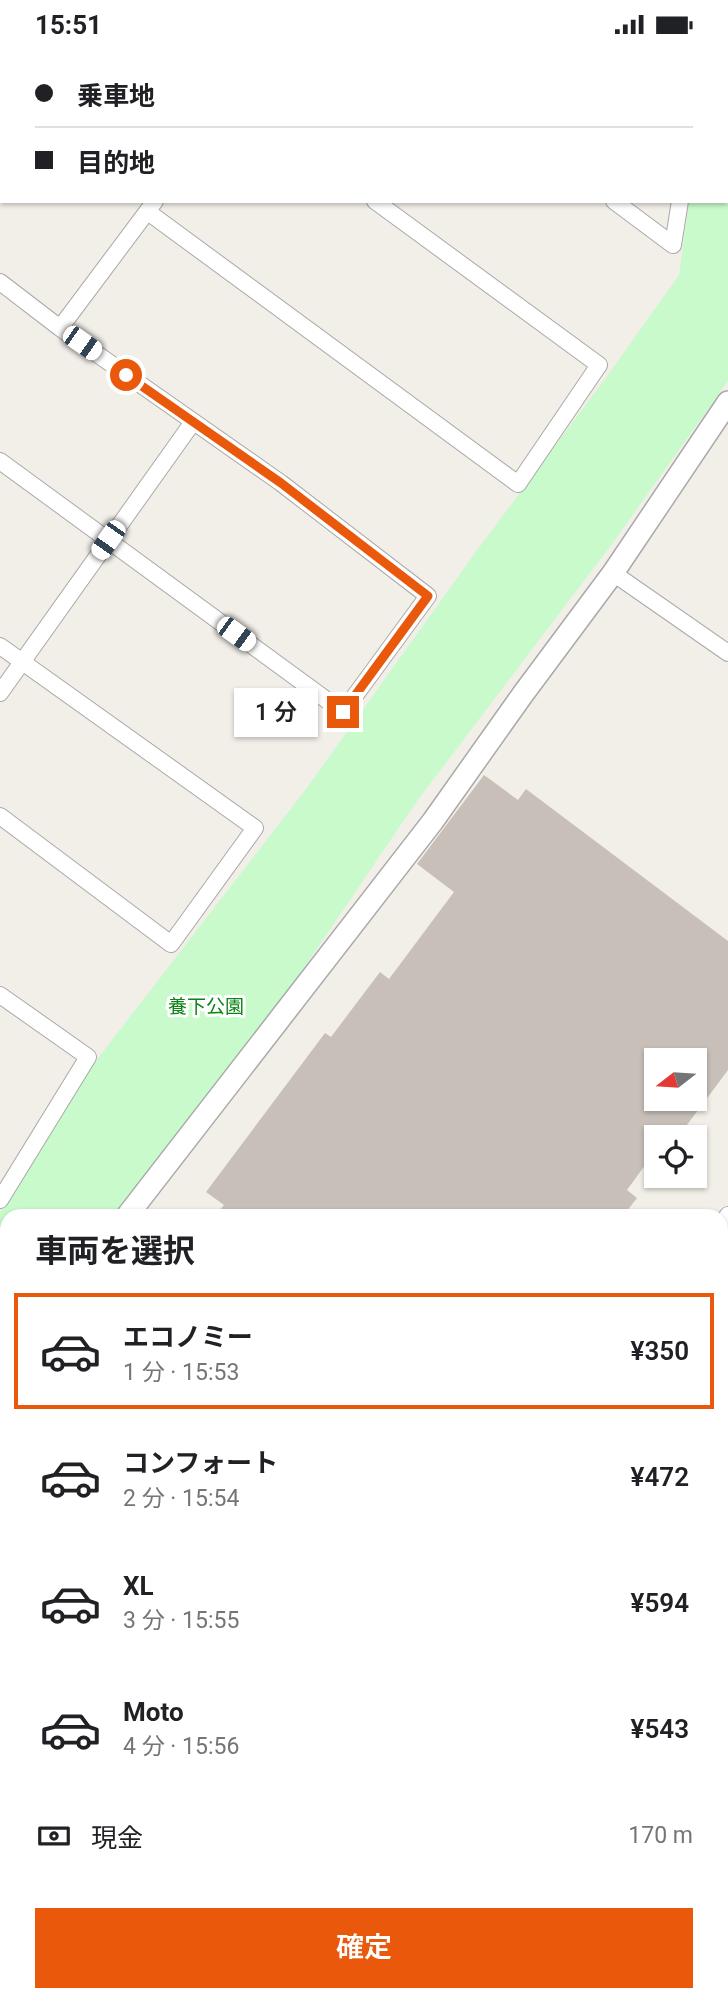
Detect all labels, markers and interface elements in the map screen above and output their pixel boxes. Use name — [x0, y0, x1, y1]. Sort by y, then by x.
text: 15:51 — [35, 10, 102, 40]
text: 乗車地 — [77, 81, 155, 111]
text: 目的地 — [77, 148, 155, 178]
car — [59, 322, 106, 364]
route start — [110, 359, 142, 391]
car — [88, 517, 129, 563]
car — [213, 613, 260, 655]
callout: 1 分 — [234, 687, 318, 737]
route end — [327, 696, 359, 728]
text: 1 分 — [255, 699, 297, 726]
park label: 養下公園 — [168, 995, 244, 1018]
north arrow — [644, 1048, 707, 1111]
map controls — [644, 1048, 707, 1188]
button: locate — [644, 1125, 707, 1188]
text: 車両を選択 — [35, 1232, 195, 1270]
icon: car — [39, 1320, 102, 1383]
text: エコノミー — [123, 1322, 253, 1352]
text: ¥350 — [631, 1336, 689, 1366]
text: 1 分 · 15:53 — [123, 1359, 239, 1386]
icon: car — [39, 1446, 102, 1509]
text: コンフォート — [123, 1448, 278, 1478]
text: ¥472 — [631, 1462, 689, 1492]
text: 2 分 · 15:54 — [123, 1485, 239, 1512]
text: XL — [123, 1571, 154, 1601]
icon: car — [39, 1572, 102, 1635]
text: ¥594 — [631, 1588, 689, 1618]
text: 3 分 · 15:55 — [123, 1607, 239, 1634]
text: Moto — [123, 1697, 184, 1727]
icon: car — [39, 1698, 102, 1761]
text: ¥543 — [631, 1714, 689, 1744]
text: 4 分 · 15:56 — [123, 1733, 239, 1760]
icon: cash — [35, 1817, 73, 1855]
text: 170 m — [628, 1822, 693, 1849]
text: 現金 — [91, 1823, 143, 1853]
button: 確定 — [35, 1908, 693, 1988]

